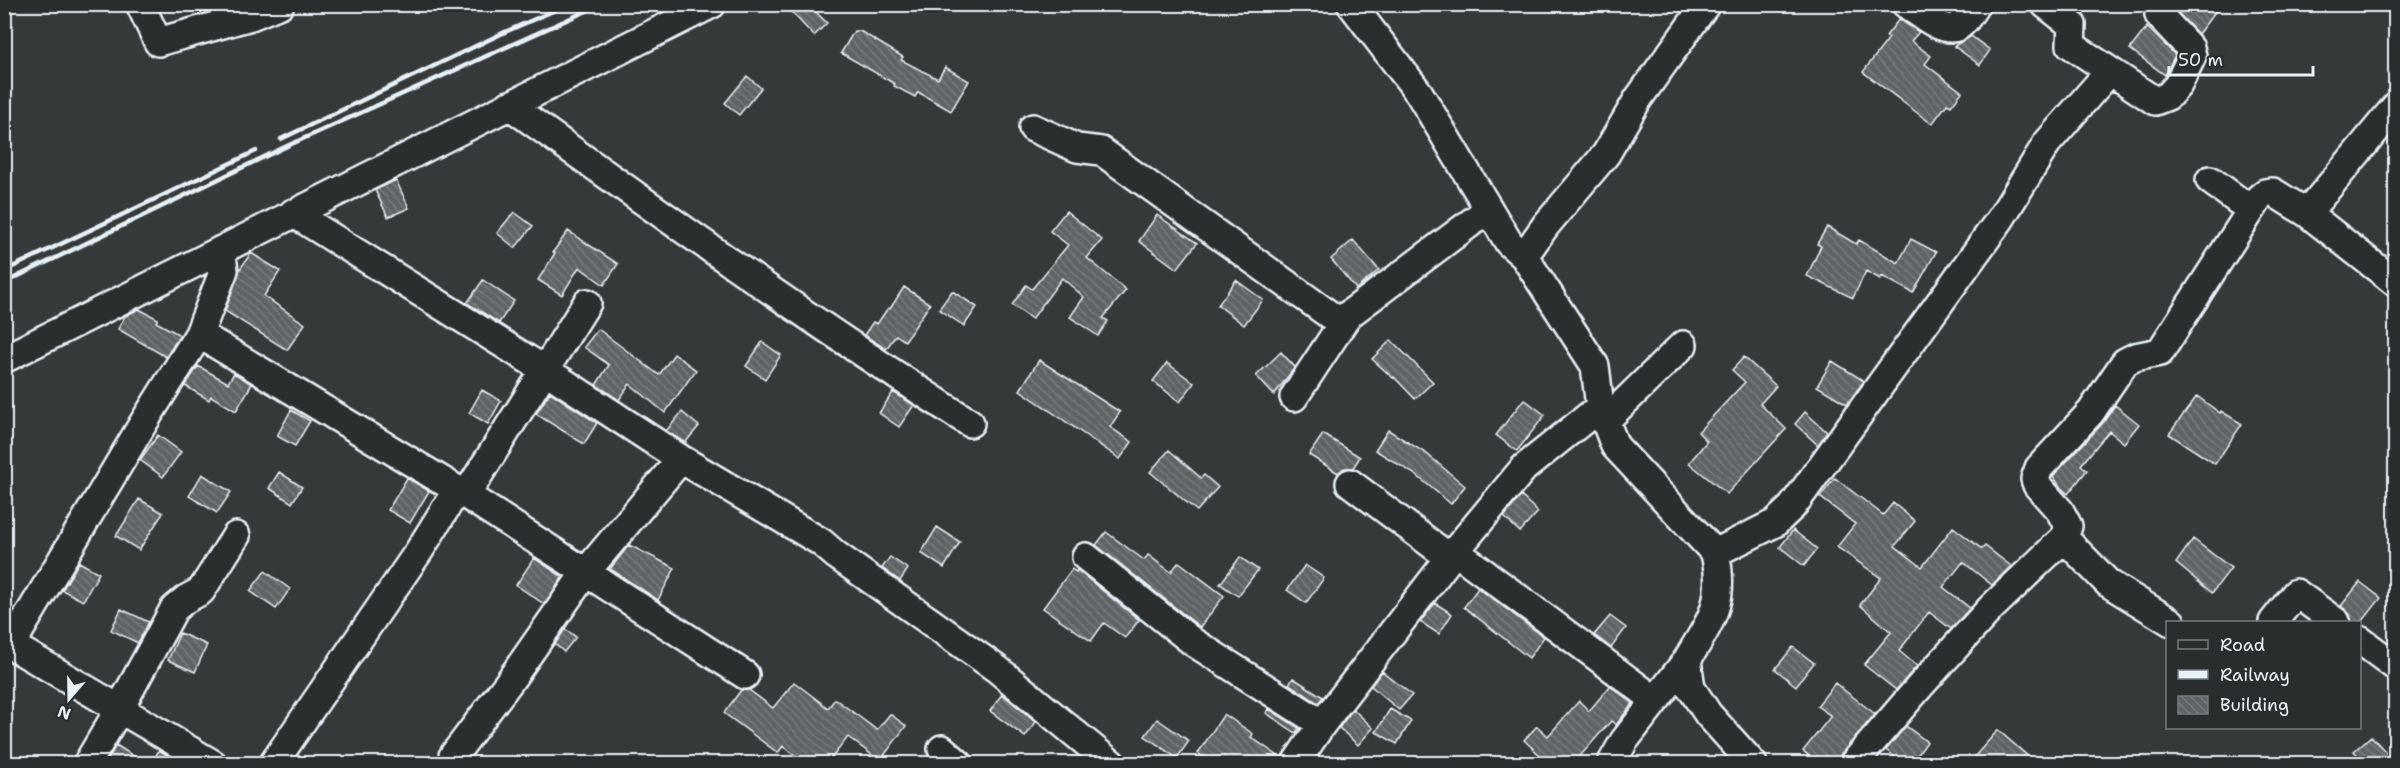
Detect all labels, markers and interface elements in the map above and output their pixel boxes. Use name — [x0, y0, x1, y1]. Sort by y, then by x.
scale bar — [2169, 39, 2313, 77]
text: 50 m — [2178, 48, 2223, 72]
legend — [2166, 621, 2361, 729]
text: Road — [2220, 633, 2265, 657]
text: Railway — [2220, 663, 2290, 687]
north arrow — [39, 669, 99, 729]
text: Building — [2220, 693, 2289, 717]
text: N — [54, 701, 74, 725]

